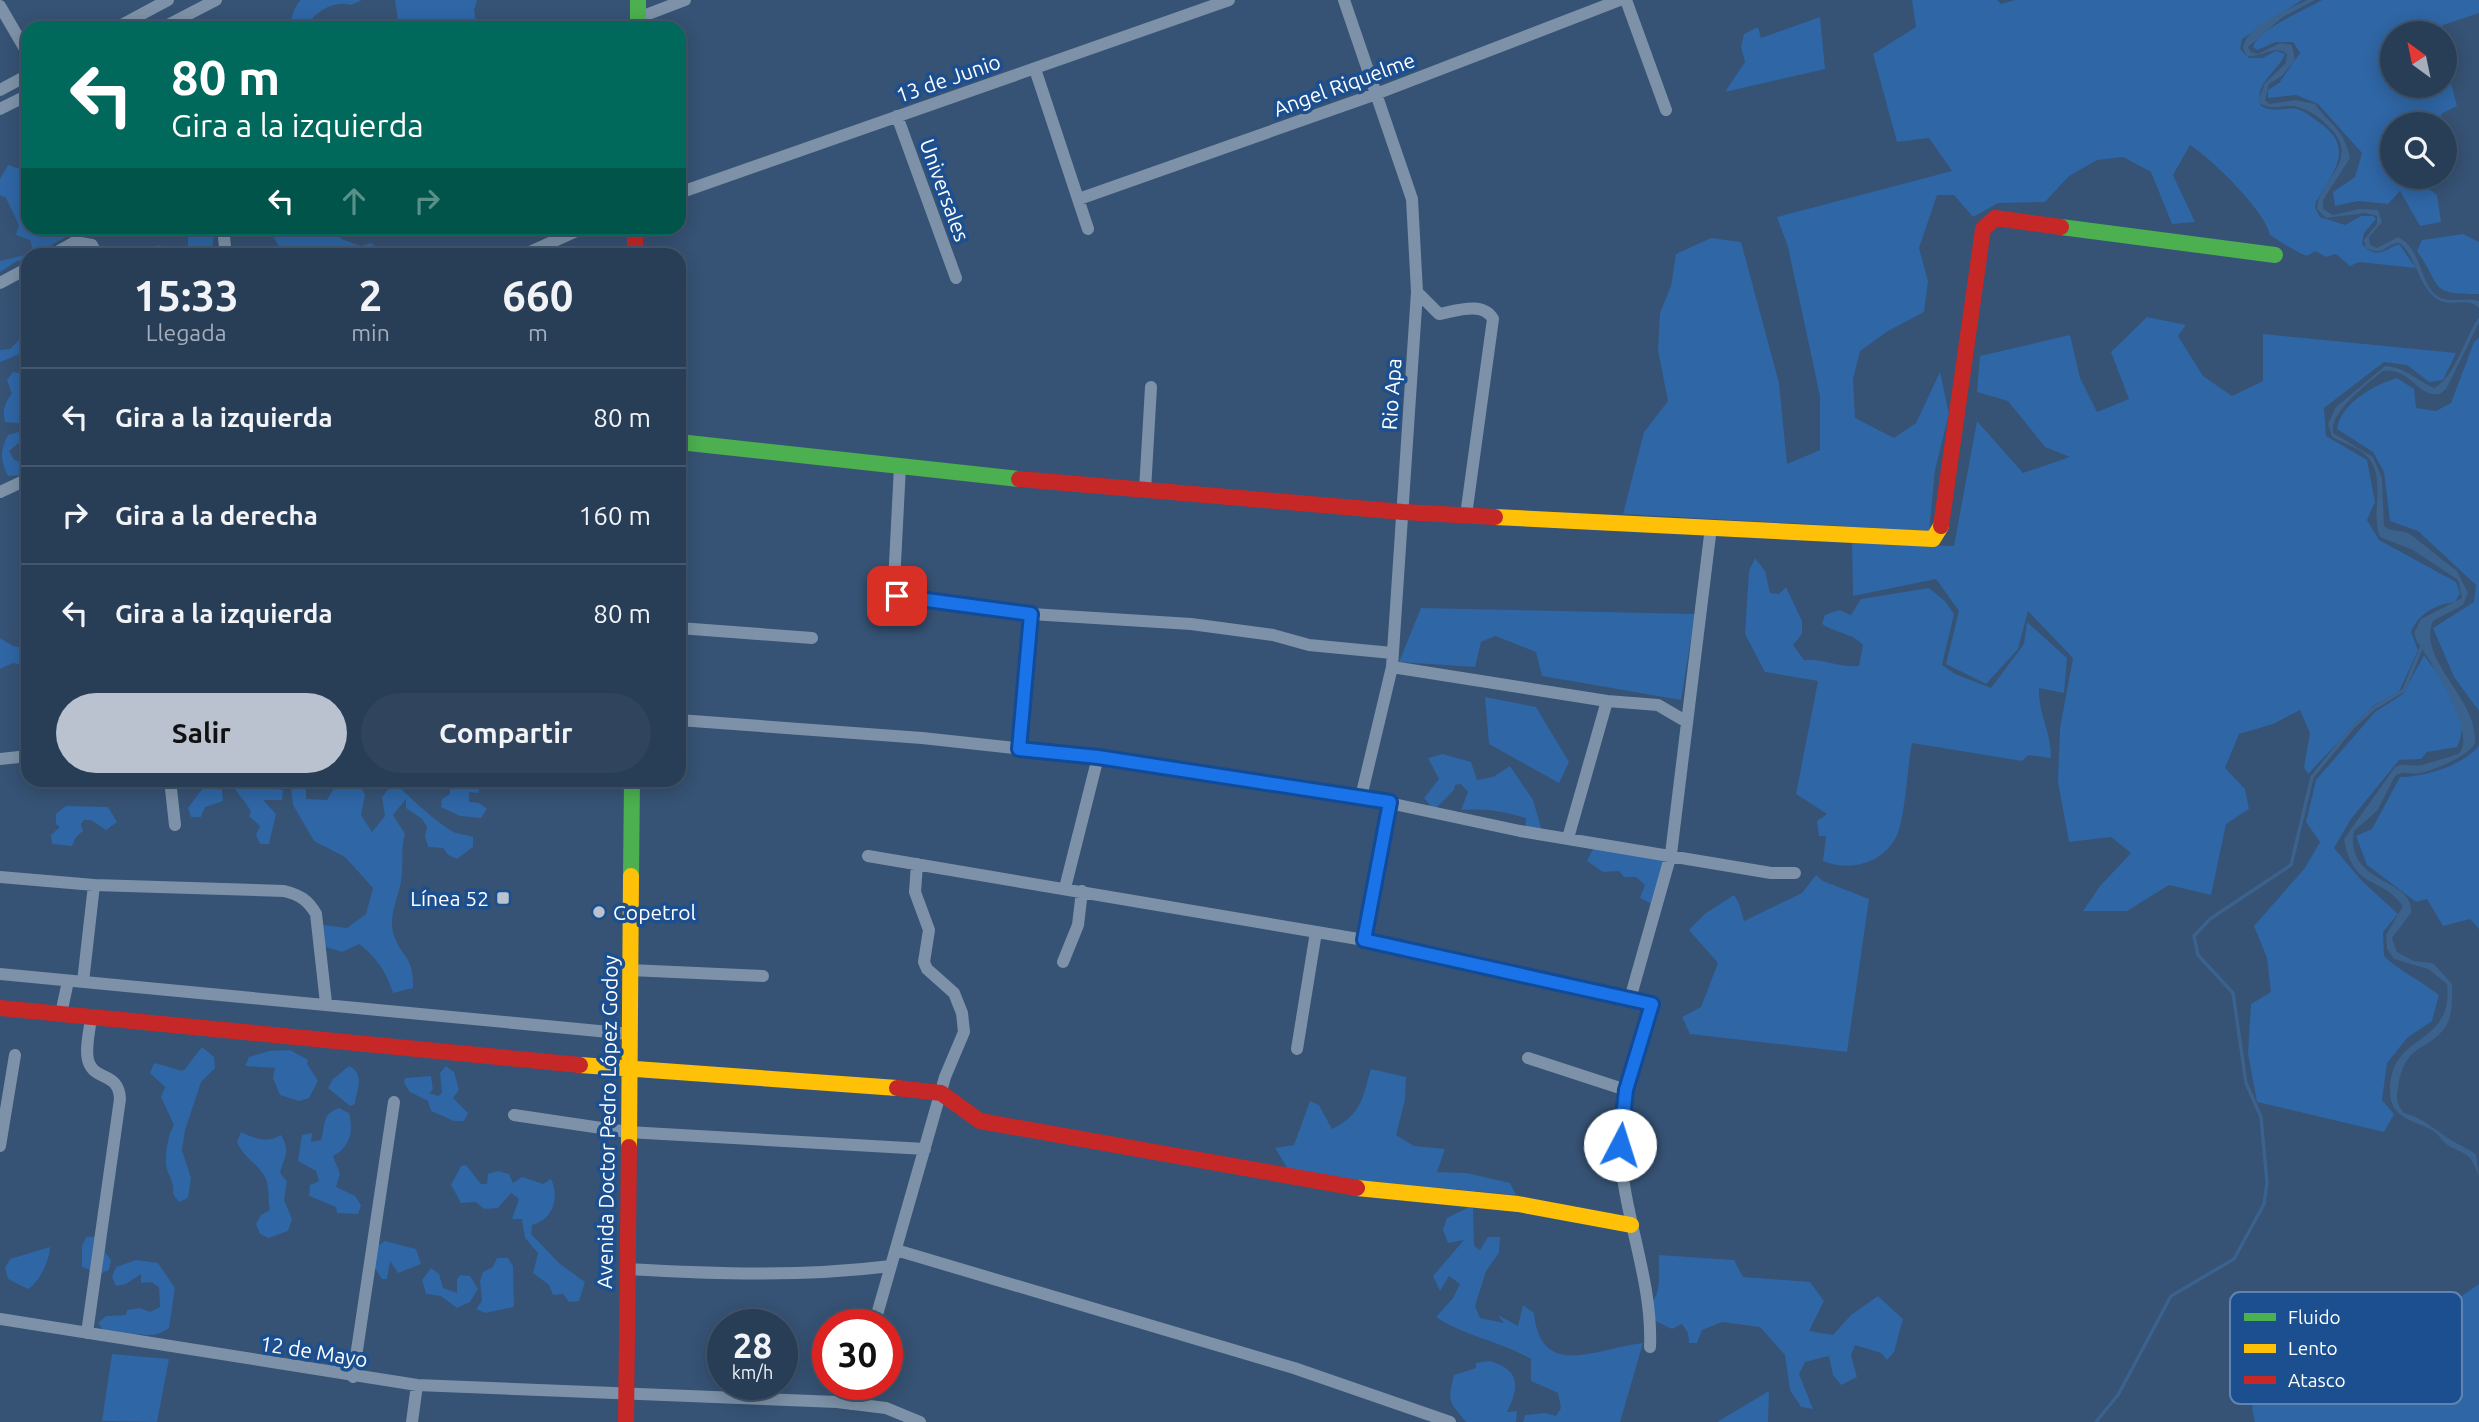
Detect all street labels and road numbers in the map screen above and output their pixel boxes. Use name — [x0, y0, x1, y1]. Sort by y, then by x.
street label: Angel Riquelme — [1270, 47, 1418, 121]
street label: 13 de Junio — [893, 49, 1003, 107]
street label: Universales — [915, 135, 975, 245]
street label: Rio Apa — [1377, 357, 1405, 431]
street label: Avenida Doctor Pedro López Godoy — [592, 955, 622, 1289]
street label: 12 de Mayo — [259, 1331, 369, 1371]

